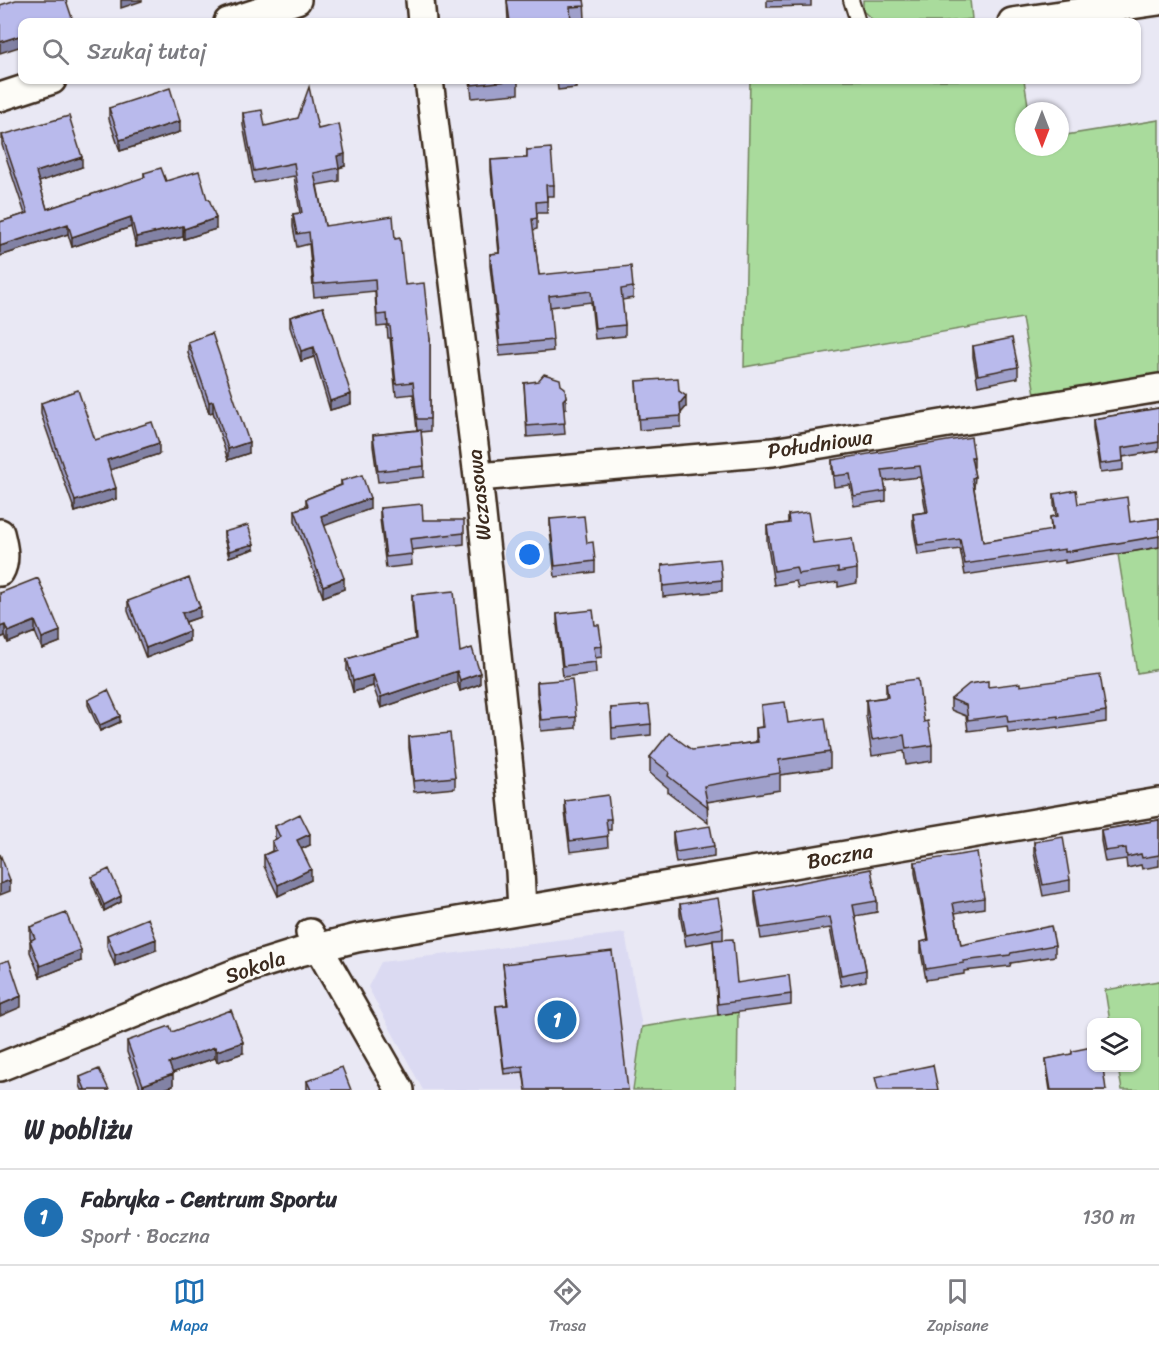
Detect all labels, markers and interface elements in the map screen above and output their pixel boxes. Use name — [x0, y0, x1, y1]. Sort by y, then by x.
search box — [18, 18, 1141, 84]
text: Szukaj tutaj — [87, 32, 206, 71]
icon: search — [39, 35, 72, 68]
north arrow — [1015, 102, 1069, 156]
street label: Południowa — [765, 418, 875, 470]
street label: Wczasowa — [455, 447, 503, 543]
your location — [515, 540, 544, 569]
street label: Boczna — [804, 831, 876, 880]
street label: Sokola — [219, 939, 291, 995]
pin: 1 — [538, 998, 576, 1042]
map controls — [1087, 1018, 1141, 1072]
button: layers — [1087, 1018, 1141, 1072]
text: W pobliżu — [24, 1106, 133, 1152]
text: Fabryka - Centrum Sportu — [81, 1180, 337, 1219]
text: 1 — [39, 1200, 48, 1235]
text: 130 m — [1082, 1200, 1135, 1235]
text: Sport · Boczna — [81, 1219, 209, 1254]
tab: Mapa — [170, 1275, 208, 1340]
tab: Trasa — [549, 1275, 586, 1340]
tab: Zapisane — [927, 1275, 989, 1340]

